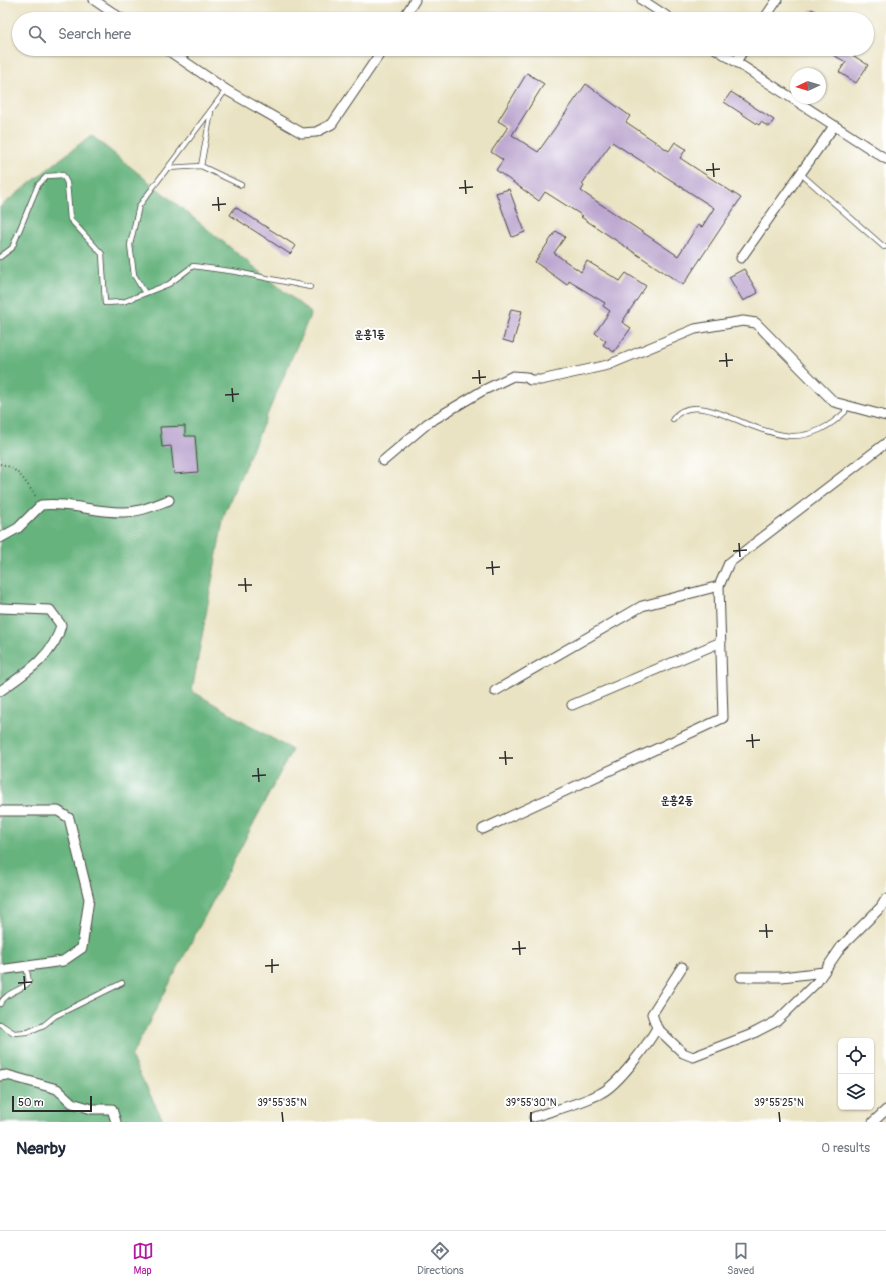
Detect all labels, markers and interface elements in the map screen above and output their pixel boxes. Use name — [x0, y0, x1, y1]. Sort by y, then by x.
search box — [12, 12, 874, 56]
icon: search — [26, 23, 48, 45]
text: Search here — [58, 25, 131, 44]
north arrow — [790, 68, 826, 104]
district label: 운흥1동 — [355, 328, 386, 341]
district label: 운흥2동 — [661, 794, 693, 807]
map controls — [838, 1038, 874, 1110]
button: locate — [838, 1038, 874, 1074]
button: layers — [838, 1074, 874, 1110]
scale bar — [12, 1094, 92, 1113]
text: 50 m — [18, 1096, 44, 1109]
text: 39°55'35"N — [257, 1097, 307, 1109]
text: 39°55'30"N — [505, 1097, 557, 1109]
text: 39°55'25"N — [754, 1097, 804, 1109]
text: Nearby — [16, 1138, 65, 1159]
text: 0 results — [821, 1140, 870, 1156]
tab: Map — [132, 1240, 154, 1277]
tab: Directions — [417, 1240, 464, 1277]
tab: Saved — [727, 1240, 754, 1277]

